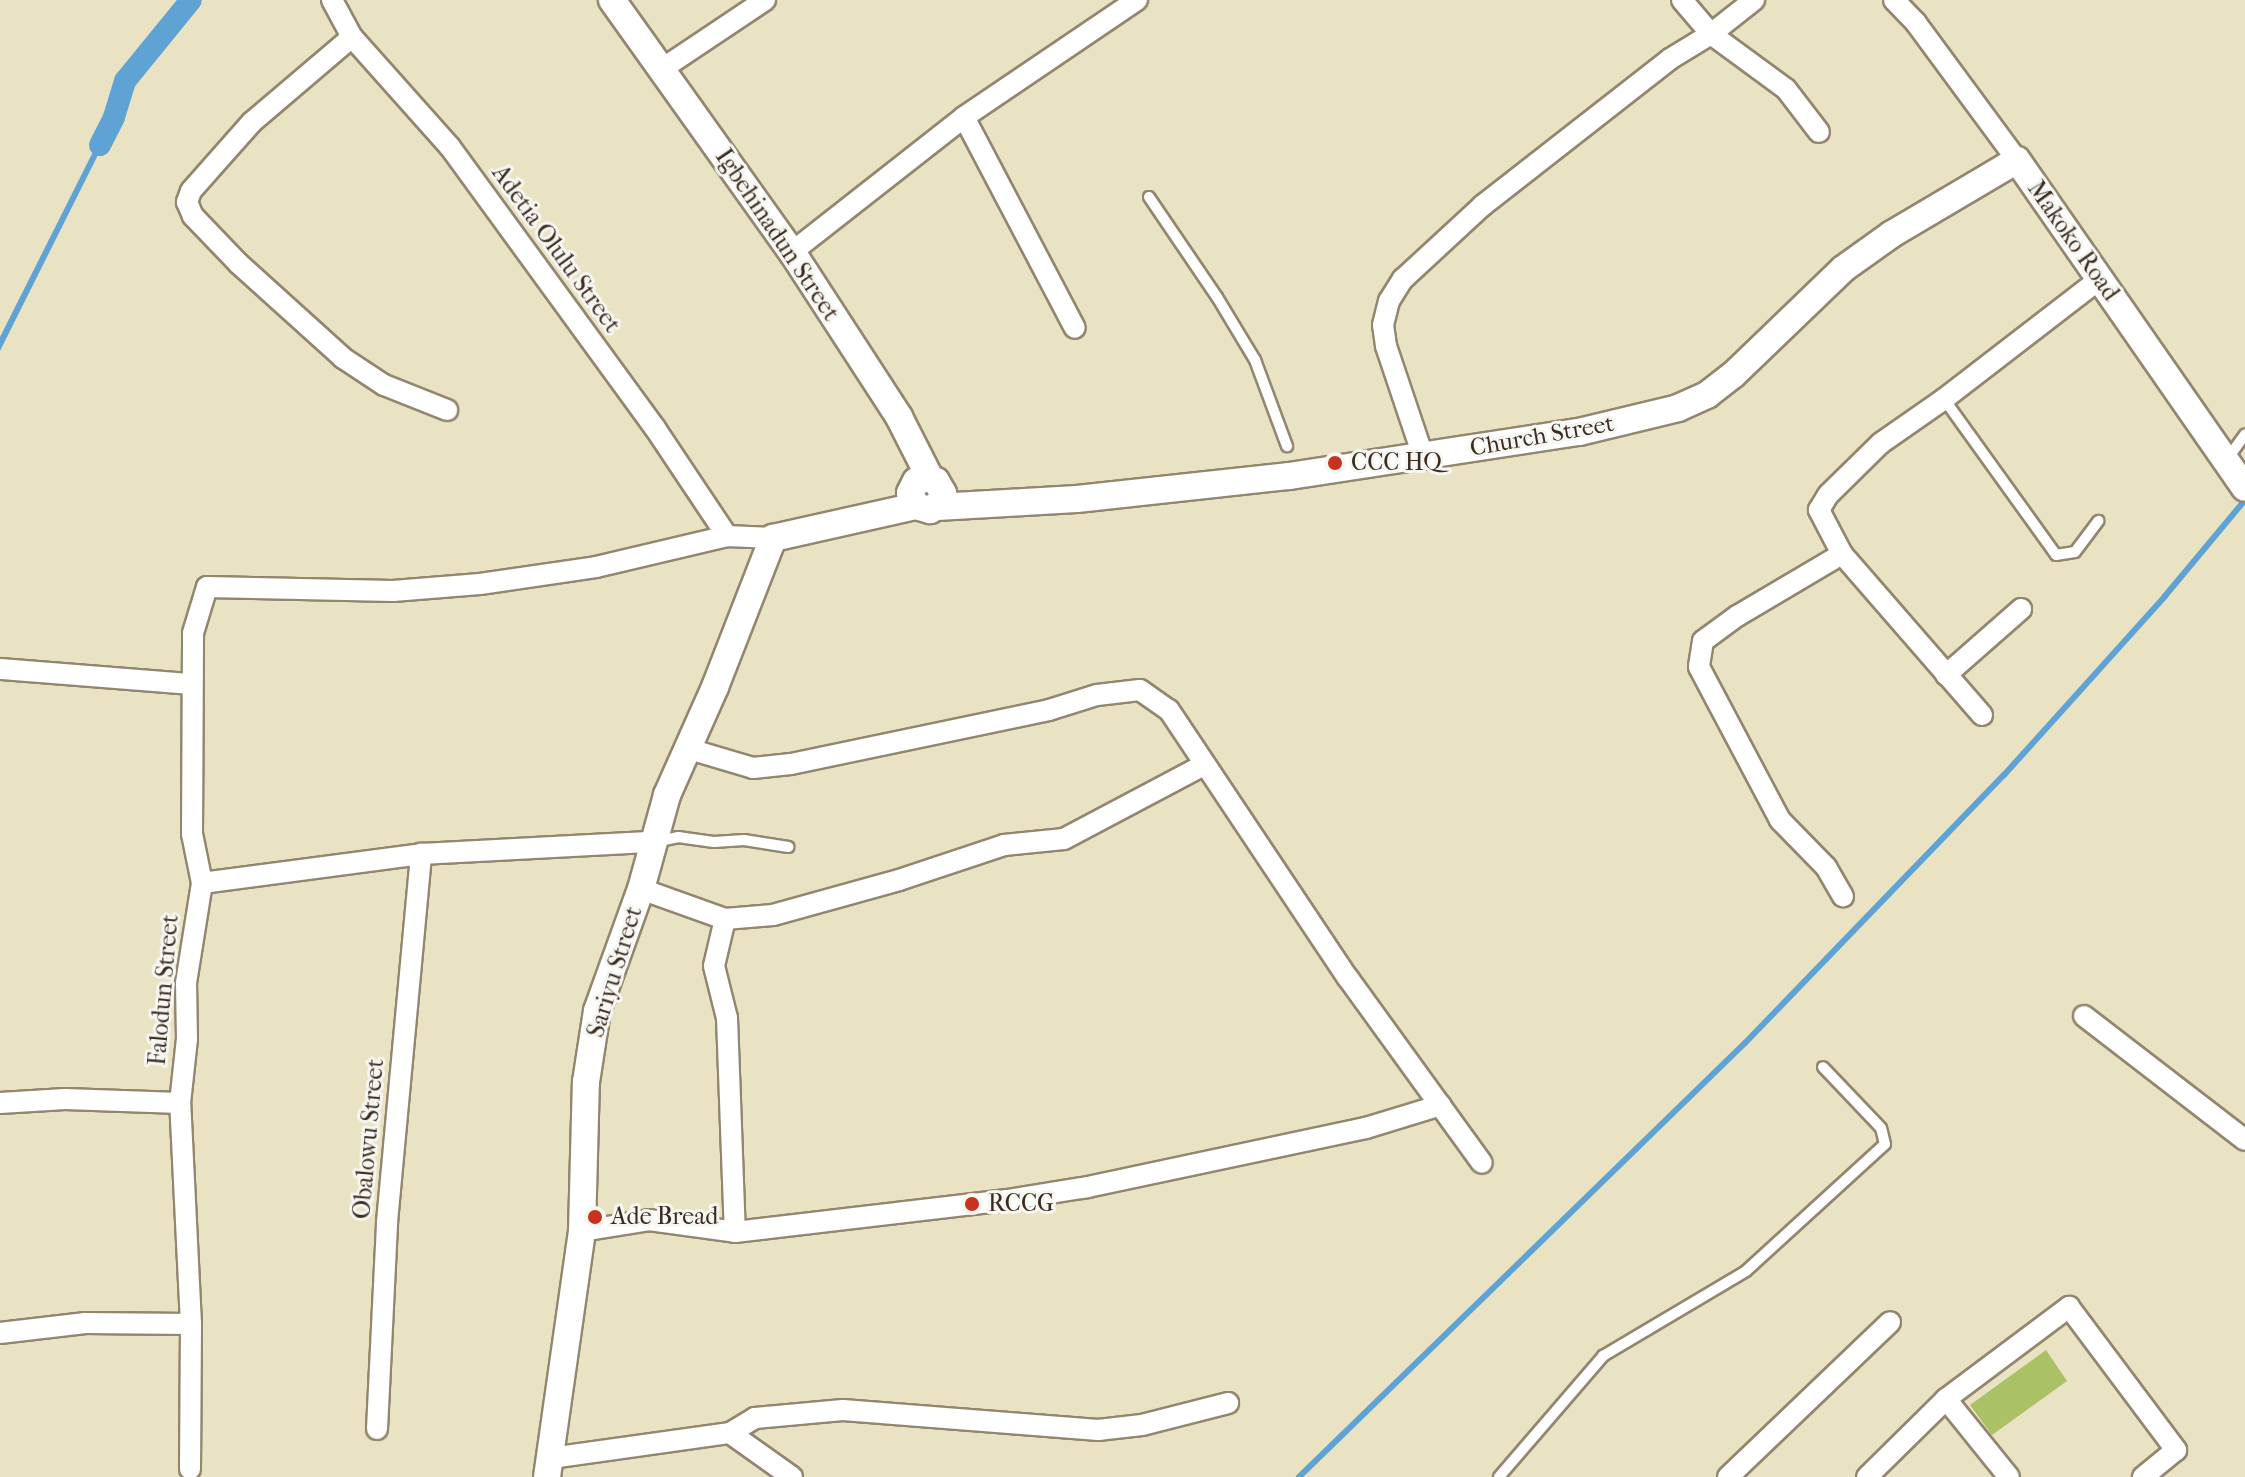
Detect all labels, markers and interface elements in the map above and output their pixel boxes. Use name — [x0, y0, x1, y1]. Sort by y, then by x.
street label: Igbehinadun Street — [709, 144, 845, 326]
street label: Adetia Olulu Street — [486, 160, 626, 338]
street label: Makoko Road — [2021, 176, 2125, 306]
street label: Church Street — [1468, 409, 1616, 463]
place label: CCC HQ — [1351, 449, 1442, 477]
marker: CCC HQ — [1326, 454, 1344, 472]
street label: Sariyu Street — [581, 903, 649, 1041]
street label: Falodun Street — [143, 913, 185, 1067]
street label: Obalowu Street — [348, 1058, 390, 1220]
place label: RCCG — [988, 1190, 1054, 1218]
marker: RCCG — [963, 1195, 981, 1213]
place label: Ade Bread — [611, 1203, 718, 1231]
marker: Ade Bread — [586, 1208, 604, 1226]

